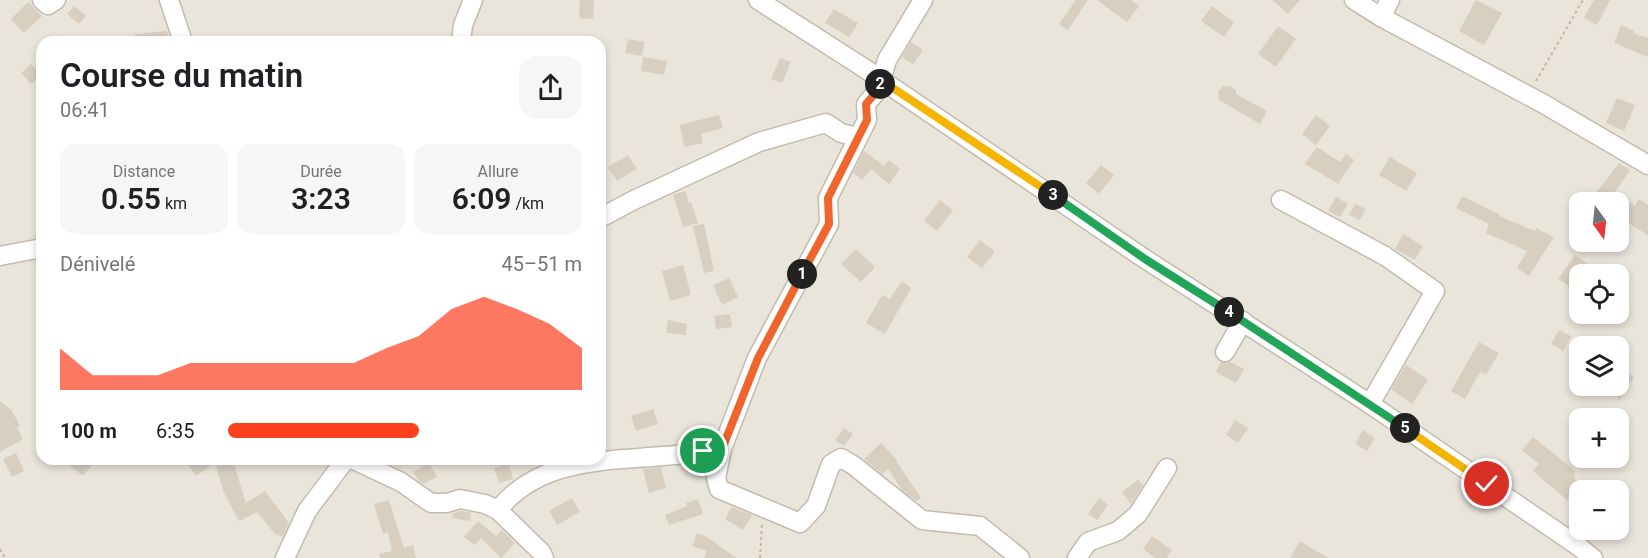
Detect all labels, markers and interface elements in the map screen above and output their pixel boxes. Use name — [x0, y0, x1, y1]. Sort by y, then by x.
text: Course du matin — [60, 56, 303, 95]
button: share — [519, 56, 582, 119]
pin: 2 — [865, 69, 895, 99]
text: 2 — [875, 74, 885, 93]
text: 06:41 — [60, 98, 110, 122]
text: Distance — [113, 162, 175, 181]
text: Durée — [300, 162, 342, 181]
text: Allure — [478, 162, 518, 181]
pin: 3 — [1038, 180, 1068, 210]
text: 0.55 — [101, 181, 161, 216]
text: 3:23 — [291, 181, 351, 216]
text: 6:09 — [452, 181, 511, 216]
text: 3 — [1048, 185, 1058, 204]
north arrow — [1569, 192, 1629, 252]
map controls — [1569, 192, 1629, 540]
text: km — [161, 194, 187, 213]
text: /km — [511, 194, 544, 213]
text: Dénivelé — [60, 252, 135, 276]
text: 45–51 m — [501, 252, 582, 276]
pin: 1 — [787, 259, 817, 289]
text: 1 — [797, 264, 807, 283]
button: locate — [1569, 264, 1629, 324]
pin: 4 — [1214, 297, 1244, 327]
text: 4 — [1224, 302, 1234, 321]
button: layers — [1569, 336, 1629, 396]
button: + — [1569, 408, 1629, 468]
pin: 5 — [1390, 413, 1420, 443]
text: 5 — [1400, 418, 1410, 437]
text: 100 m — [60, 419, 117, 443]
text: 6:35 — [156, 419, 195, 443]
pin — [677, 425, 728, 476]
icon: arrive — [686, 434, 719, 467]
pin — [1461, 458, 1512, 509]
icon: check — [1470, 467, 1503, 500]
button: − — [1569, 480, 1629, 540]

